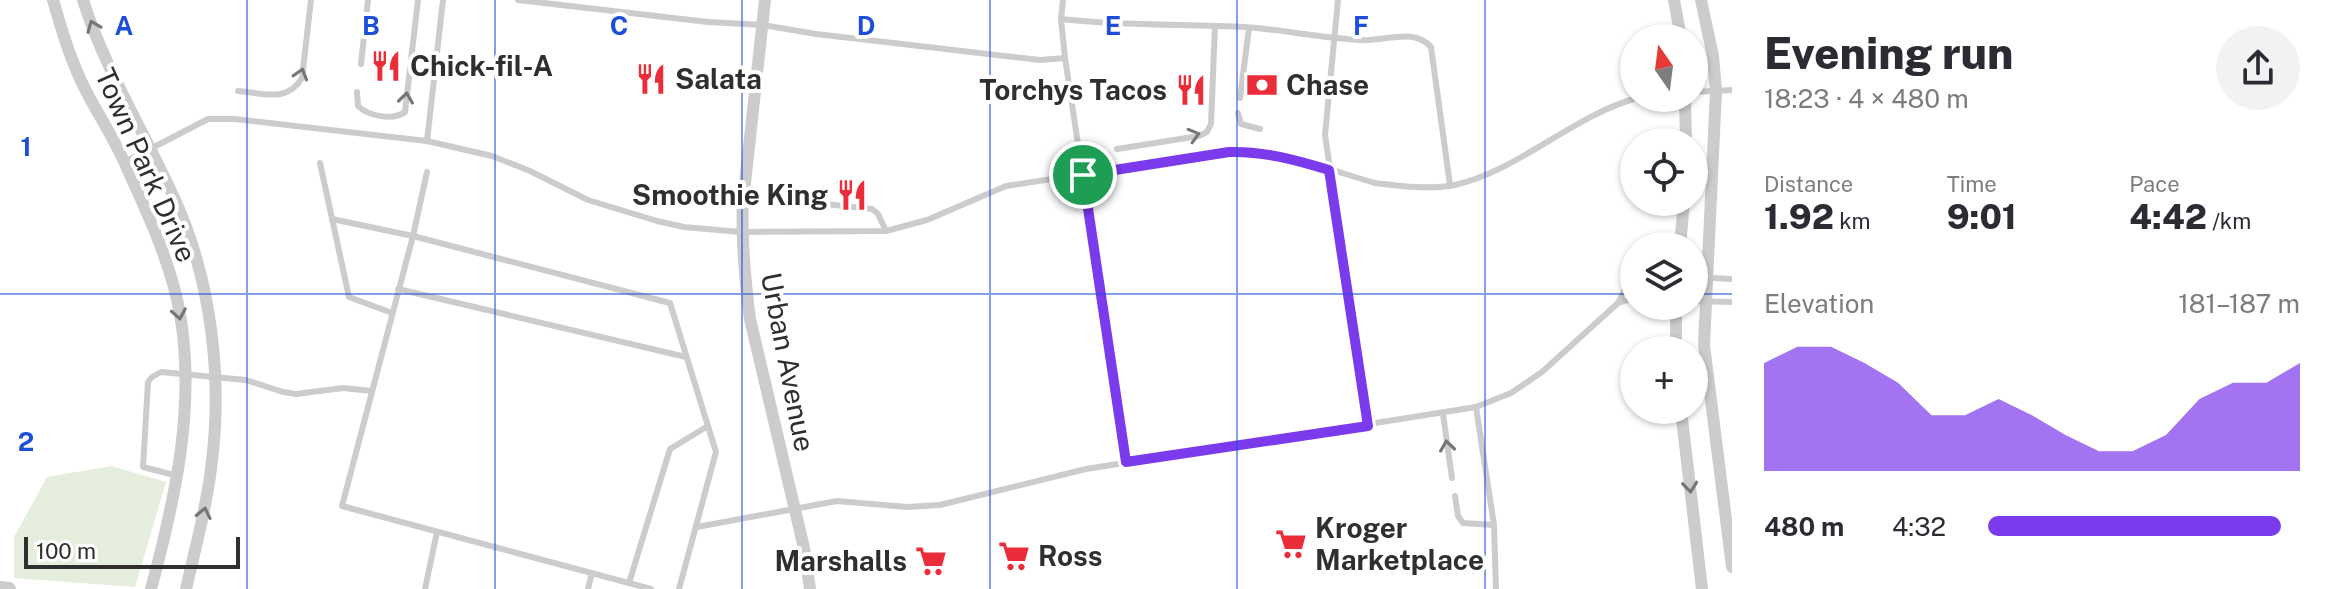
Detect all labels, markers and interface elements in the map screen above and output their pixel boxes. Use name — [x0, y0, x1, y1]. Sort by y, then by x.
text: A — [115, 10, 134, 41]
text: B — [362, 10, 380, 41]
text: C — [610, 10, 628, 41]
text: D — [857, 10, 875, 41]
text: E — [1105, 10, 1121, 41]
text: F — [1353, 10, 1369, 41]
one-way arrow — [86, 20, 102, 34]
north arrow — [1620, 24, 1708, 112]
map controls — [1620, 24, 1708, 424]
button: share — [2216, 26, 2300, 110]
text: Evening run — [1764, 27, 2013, 79]
restaurant icon: Chick-fil-A — [369, 49, 403, 83]
place label: Chick-fil-A — [410, 49, 553, 82]
restaurant icon: Salata — [634, 62, 668, 96]
place label: Salata — [675, 62, 762, 95]
street label: Town Park Drive — [89, 63, 204, 267]
one-way arrow — [292, 68, 308, 81]
bank icon: Chase — [1245, 68, 1279, 102]
place label: Chase — [1286, 68, 1369, 101]
place label: Torchys Tacos — [979, 73, 1167, 106]
restaurant icon: Torchys Tacos — [1174, 73, 1208, 107]
text: 18:23 · 4 × 480 m — [1764, 83, 1969, 114]
one-way arrow — [397, 92, 414, 105]
one-way arrow — [1187, 128, 1200, 145]
button: locate — [1620, 128, 1708, 216]
text: 1 — [20, 131, 32, 162]
pin — [1049, 141, 1117, 209]
icon: arrive — [1061, 153, 1105, 197]
text: Distance — [1764, 171, 1853, 197]
text: Time — [1947, 171, 1997, 197]
text: Pace — [2129, 171, 2180, 197]
place label: Smoothie King — [632, 178, 828, 211]
restaurant icon: Smoothie King — [835, 178, 869, 212]
text: 1.92 — [1764, 197, 1834, 237]
text: 9:01 — [1947, 197, 2017, 237]
text: 4:42 — [2129, 197, 2207, 237]
text: km — [1834, 208, 1871, 234]
text: /km — [2207, 208, 2251, 234]
button: layers — [1620, 232, 1708, 320]
street label: Urban Avenue — [755, 270, 822, 454]
text: Elevation — [1764, 288, 1874, 319]
text: 181–187 m — [2178, 288, 2300, 319]
one-way arrow — [170, 308, 187, 321]
button: + — [1620, 336, 1708, 424]
text: 2 — [18, 426, 34, 457]
one-way arrow — [1439, 439, 1456, 453]
one-way arrow — [1682, 481, 1699, 494]
one-way arrow — [195, 507, 212, 520]
place label: Kroger Marketplace — [1315, 511, 1484, 576]
text: 480 m — [1764, 511, 1844, 542]
text: 4:32 — [1892, 511, 1946, 542]
supermarket icon: Kroger Marketplace — [1274, 527, 1308, 561]
scale bar — [24, 533, 240, 569]
text: 100 m — [36, 538, 96, 564]
supermarket icon: Ross — [997, 539, 1031, 573]
place label: Ross — [1038, 539, 1102, 572]
place label: Marshalls — [774, 544, 907, 577]
supermarket icon: Marshalls — [914, 544, 948, 578]

